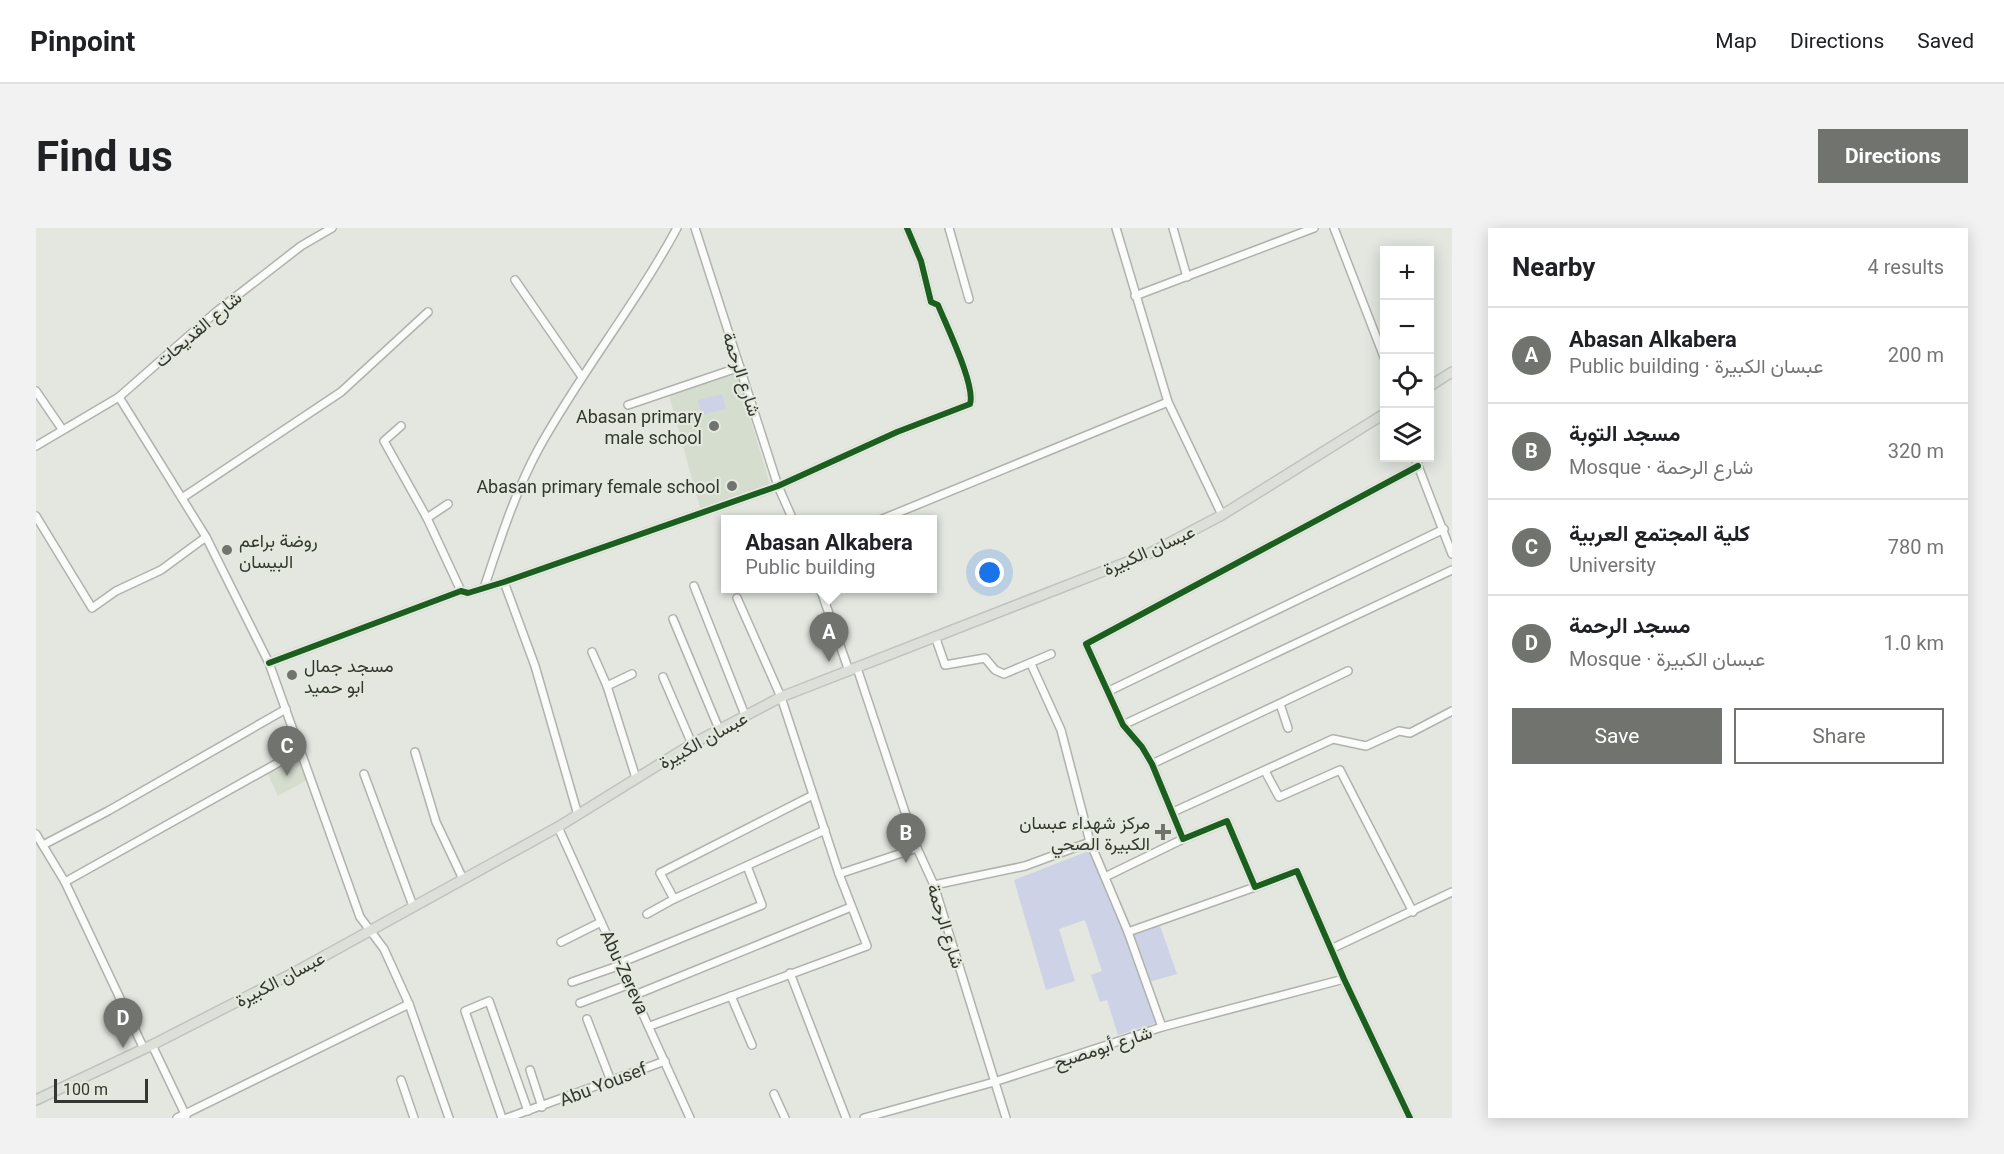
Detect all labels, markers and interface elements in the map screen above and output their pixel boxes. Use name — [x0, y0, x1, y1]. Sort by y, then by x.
text: Pinpoint — [30, 25, 135, 58]
text: Map — [1715, 29, 1757, 53]
text: Directions — [1790, 29, 1884, 53]
text: Saved — [1917, 29, 1974, 53]
button: Directions — [1818, 129, 1968, 183]
text: Find us — [36, 132, 173, 181]
map controls — [1380, 246, 1434, 462]
button: + — [1380, 246, 1434, 300]
text: Nearby — [1512, 252, 1595, 282]
text: 4 results — [1868, 255, 1944, 279]
street label: شارع القديحات — [150, 287, 247, 373]
button: − — [1380, 300, 1434, 354]
text: Abasan Alkabera — [1569, 327, 1737, 352]
street label: شارع الرحمة — [717, 329, 765, 419]
text: A — [1525, 343, 1538, 367]
text: 200 m — [1888, 343, 1944, 367]
button: locate — [1380, 354, 1434, 408]
text: Public building · عبسان الكبيرة — [1569, 354, 1824, 378]
place label: Abasan primary male school — [576, 406, 702, 448]
button: layers — [1380, 408, 1434, 462]
marker: Abasan primary male school — [707, 419, 721, 433]
text: مسجد التوبة — [1569, 421, 1680, 446]
text: B — [1525, 439, 1538, 463]
text: 320 m — [1888, 439, 1944, 463]
text: Mosque · شارع الرحمة — [1569, 455, 1753, 479]
place label: Abasan primary female school — [476, 476, 720, 497]
marker: Abasan primary female school — [725, 479, 739, 493]
popup — [721, 515, 937, 593]
street label: عبسان الكبيرة — [1100, 520, 1198, 580]
text: كلية المجتمع العربية — [1569, 521, 1750, 546]
place label: روضة براعم البيسان — [239, 530, 318, 572]
text: Abasan Alkabera — [745, 530, 913, 555]
text: C — [1525, 535, 1538, 559]
text: 780 m — [1888, 535, 1944, 559]
marker: روضة براعم البيسان — [220, 543, 234, 557]
text: University — [1569, 553, 1656, 577]
text: Public building — [745, 555, 876, 579]
your location — [975, 558, 1004, 587]
pin: A — [810, 612, 848, 662]
text: مسجد الرحمة — [1569, 613, 1691, 638]
text: D — [1525, 631, 1538, 655]
text: 1.0 km — [1884, 631, 1944, 655]
text: Mosque · عبسان الكبيرة — [1569, 647, 1765, 671]
place label: مسجد جمال ابو حميد — [304, 655, 394, 698]
marker: مسجد جمال ابو حميد — [285, 668, 299, 682]
street label: عبسان الكبيرة — [655, 707, 751, 774]
button: Save — [1512, 708, 1722, 764]
button: Share — [1734, 708, 1944, 764]
pin: C — [268, 726, 306, 776]
place label: مركز شهداء عبسان الكبيرة الصحي — [1019, 812, 1150, 859]
pin: B — [886, 814, 926, 863]
marker: مركز شهداء عبسان الكبيرة الصحي — [1154, 823, 1172, 841]
street label: شارع الرحمة — [921, 881, 969, 971]
street label: Abu-Zereva — [596, 926, 654, 1018]
street label: عبسان الكبيرة — [232, 947, 329, 1012]
pin: D — [104, 998, 142, 1048]
street label: شارع أبومصبح — [1051, 1021, 1155, 1075]
street label: Abu Yousef — [556, 1057, 650, 1110]
scale bar — [54, 1076, 148, 1104]
text: 100 m — [63, 1080, 108, 1099]

